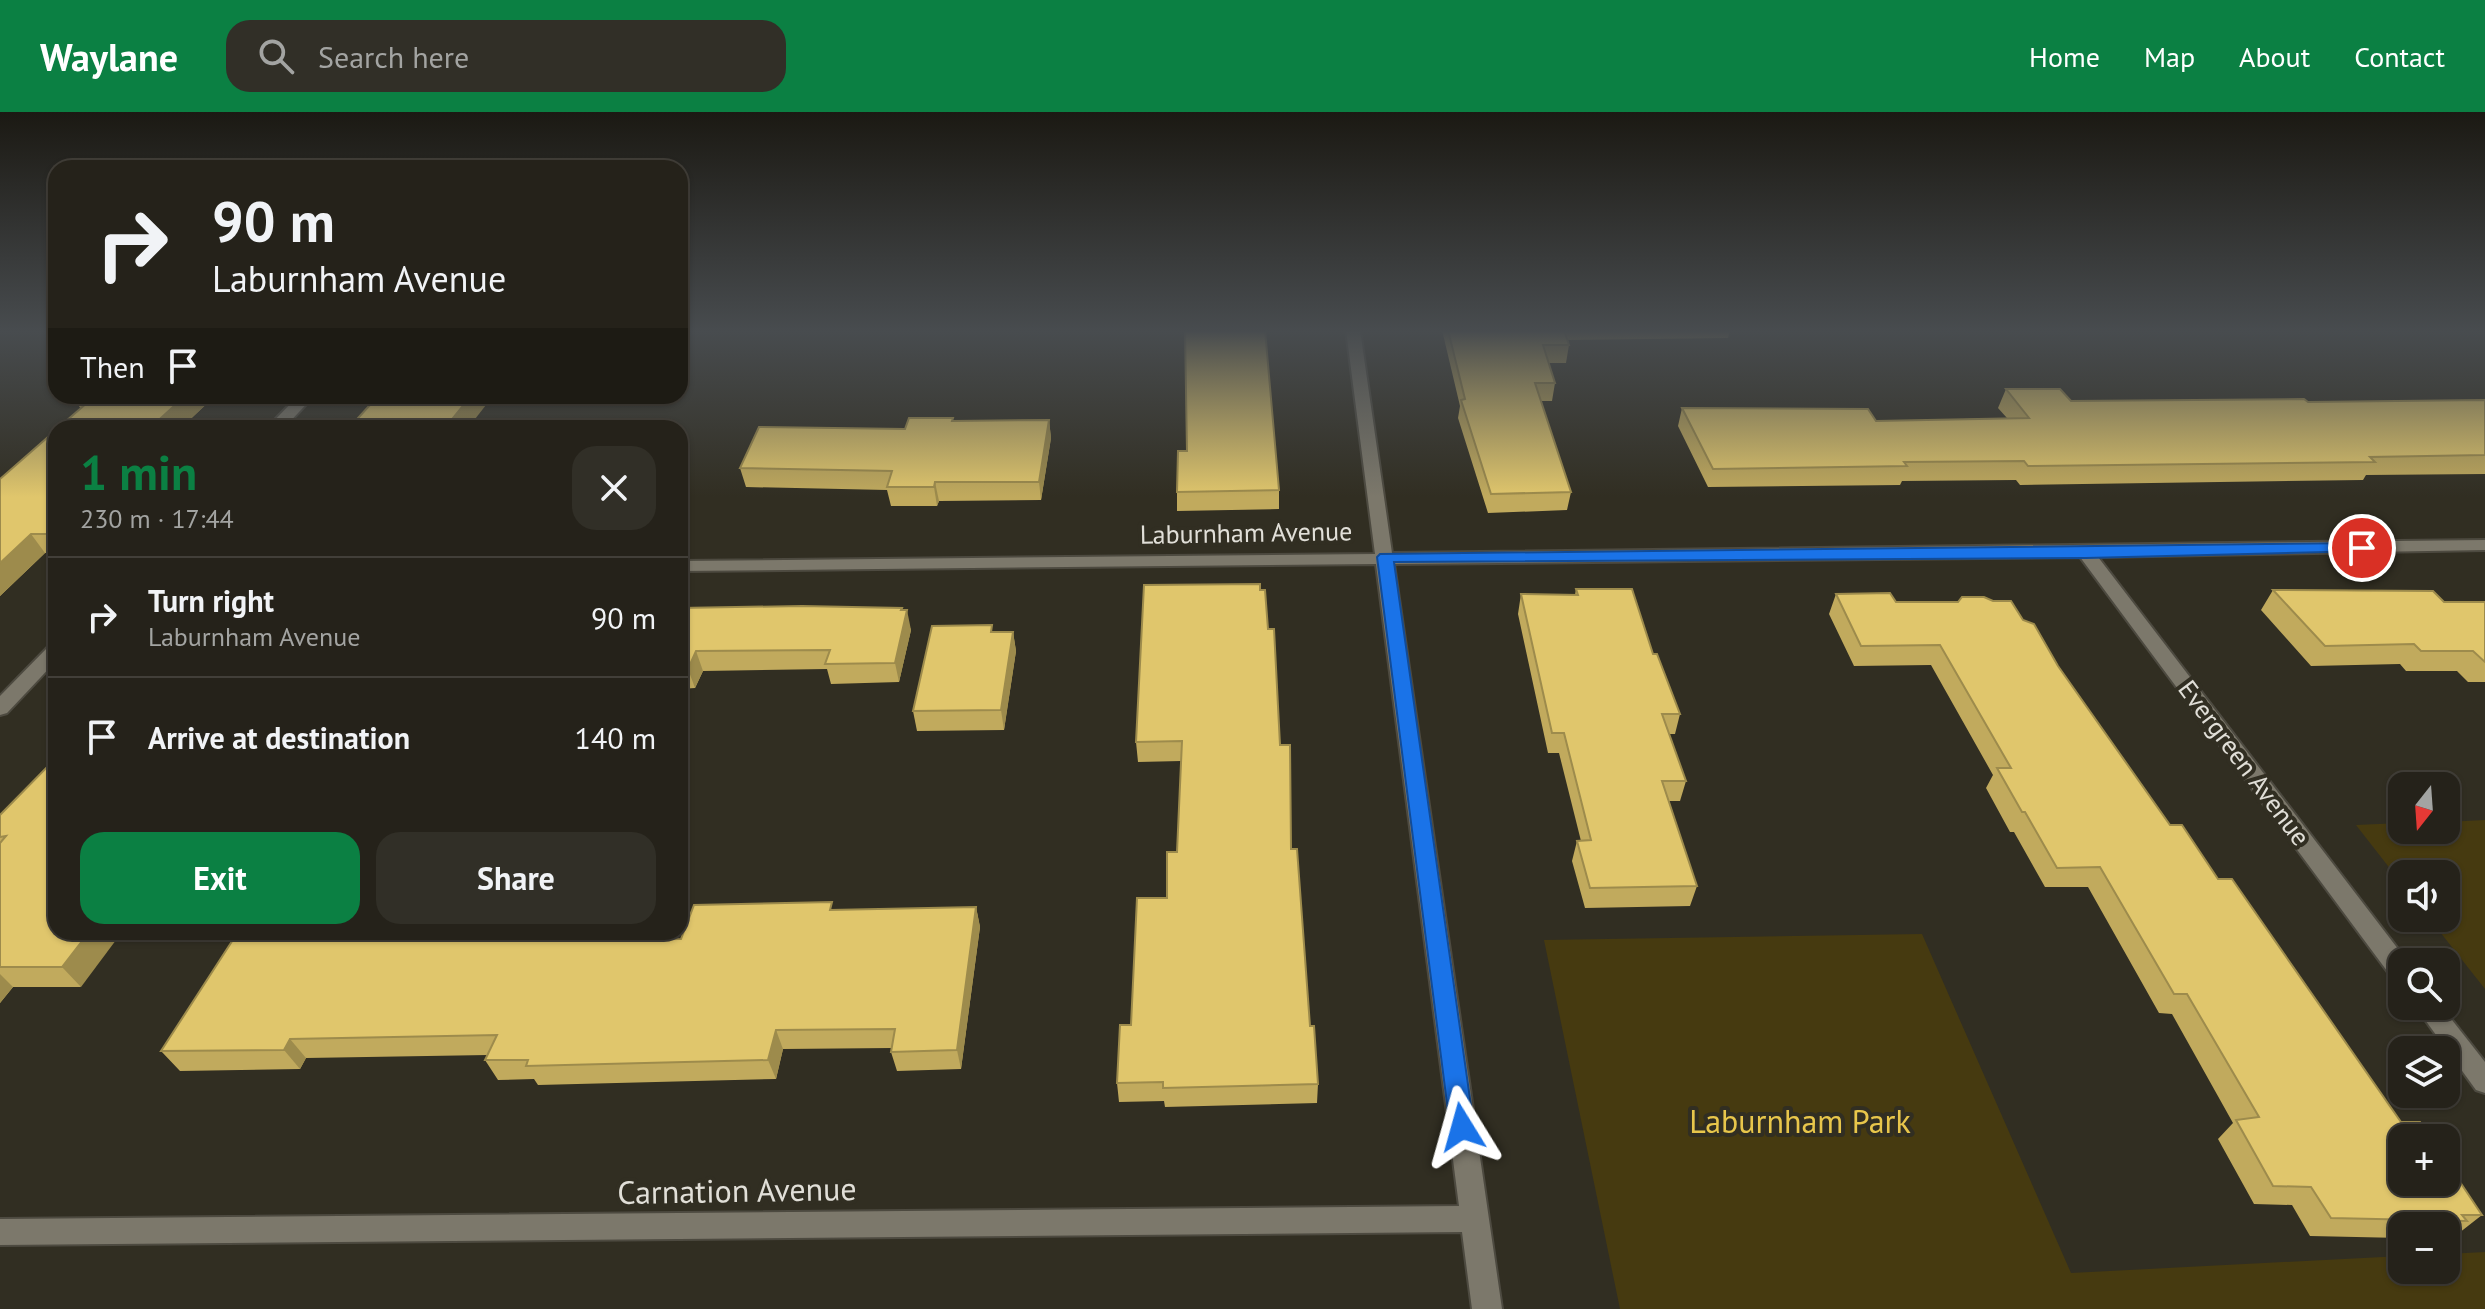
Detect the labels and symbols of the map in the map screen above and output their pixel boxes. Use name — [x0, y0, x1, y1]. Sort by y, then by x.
street label: Laburnham Avenue — [1139, 514, 1353, 551]
pin — [2328, 514, 2396, 582]
street label: Evergreen Avenue — [2171, 673, 2317, 852]
north arrow — [2388, 772, 2460, 844]
position arrow — [1420, 1085, 1504, 1169]
park label: Laburnham Park — [1689, 1100, 1911, 1142]
street label: Carnation Avenue — [617, 1167, 857, 1213]

